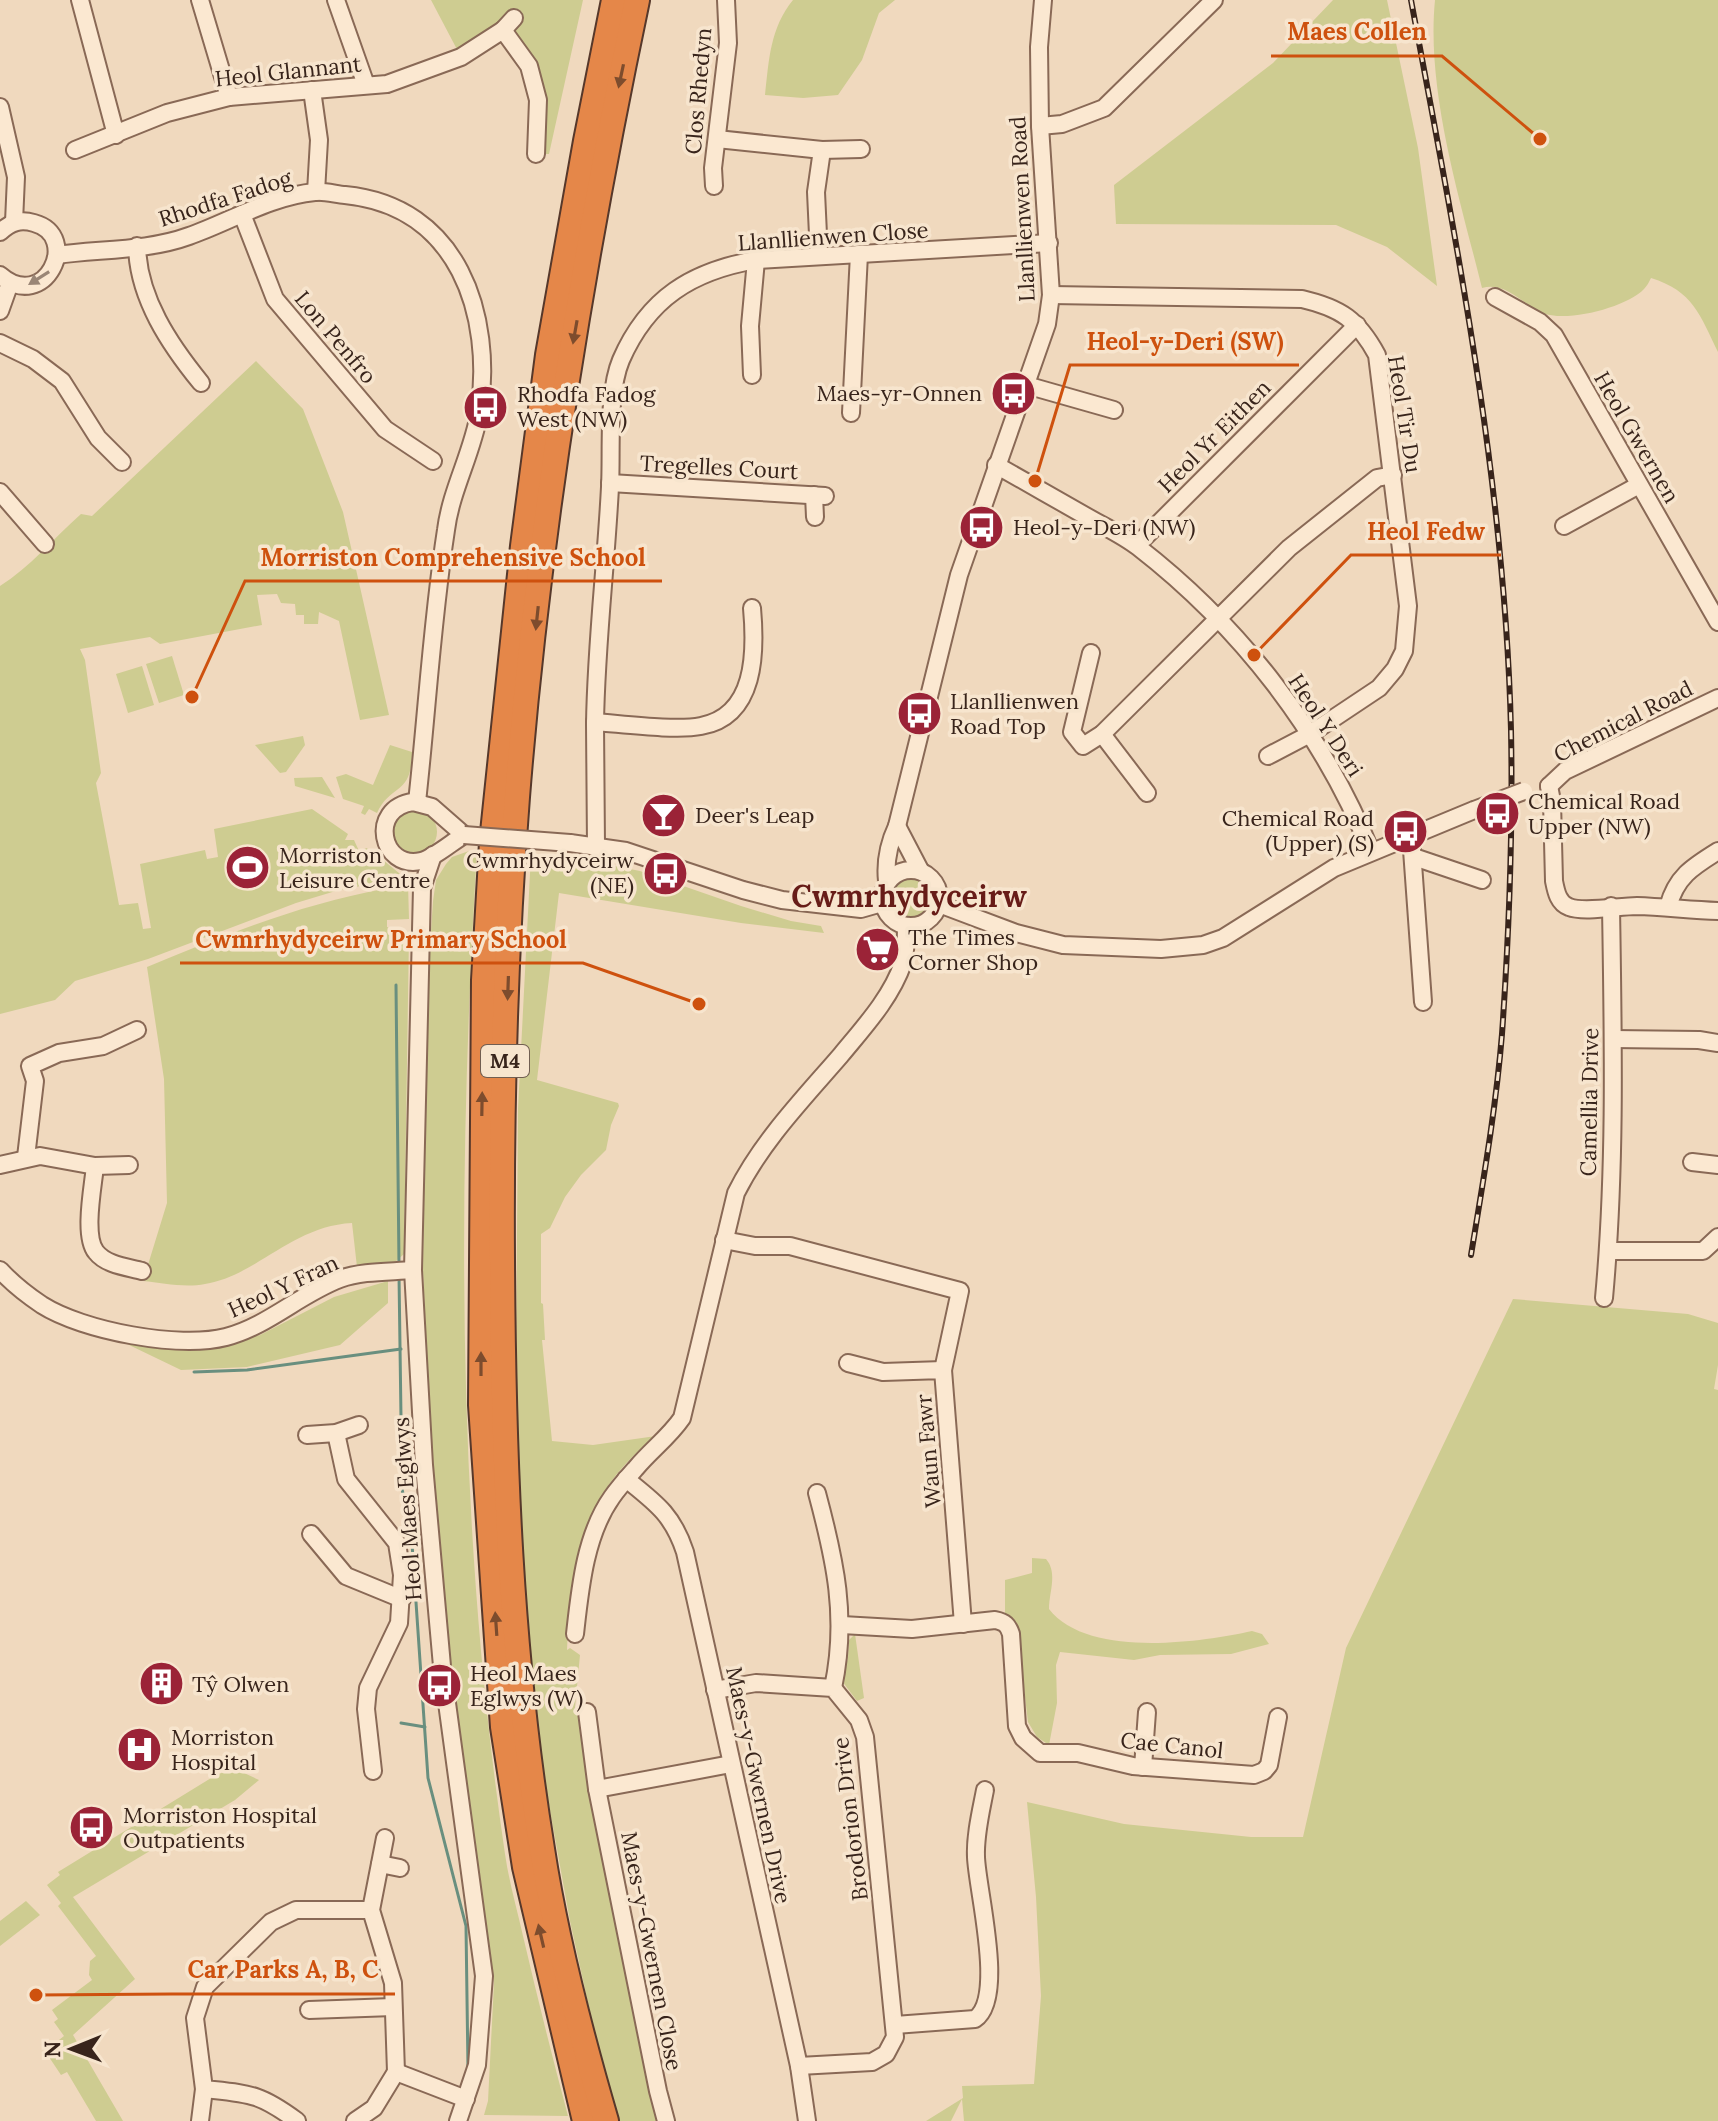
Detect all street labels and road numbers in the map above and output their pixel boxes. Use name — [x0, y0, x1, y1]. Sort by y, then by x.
street label: Clos Rhedyn — [679, 27, 717, 155]
street label: Heol Glannant — [213, 49, 363, 93]
street label: Llanllienwen Road — [1003, 115, 1041, 303]
street label: Rhodfa Fadog — [155, 163, 296, 233]
street label: Llanllienwen Close — [737, 215, 929, 257]
street label: Lon Penfro — [289, 285, 383, 389]
street label: Heol Tir Du — [1382, 353, 1428, 475]
street label: Heol Gwernen — [1588, 366, 1686, 508]
street label: Heol Yr Eithen — [1152, 374, 1276, 498]
street label: Tregelles Court — [639, 449, 799, 485]
street label: Heol Y Deri — [1282, 668, 1370, 782]
street label: Chemical Road — [1549, 674, 1697, 768]
street label: Camellia Drive — [1574, 1027, 1604, 1177]
road number: M4 — [481, 1045, 529, 1077]
street label: Heol Y Fran — [223, 1248, 343, 1324]
street label: Waun Fawr — [909, 1393, 947, 1509]
street label: Heol Maes Eglwys — [387, 1416, 427, 1602]
street label: Maes-y-Gwernen Drive — [720, 1664, 798, 1906]
street label: Cae Canol — [1119, 1726, 1225, 1764]
street label: Brodorion Drive — [826, 1736, 874, 1902]
street label: Maes-y-Gwernen Close — [615, 1829, 689, 2073]

